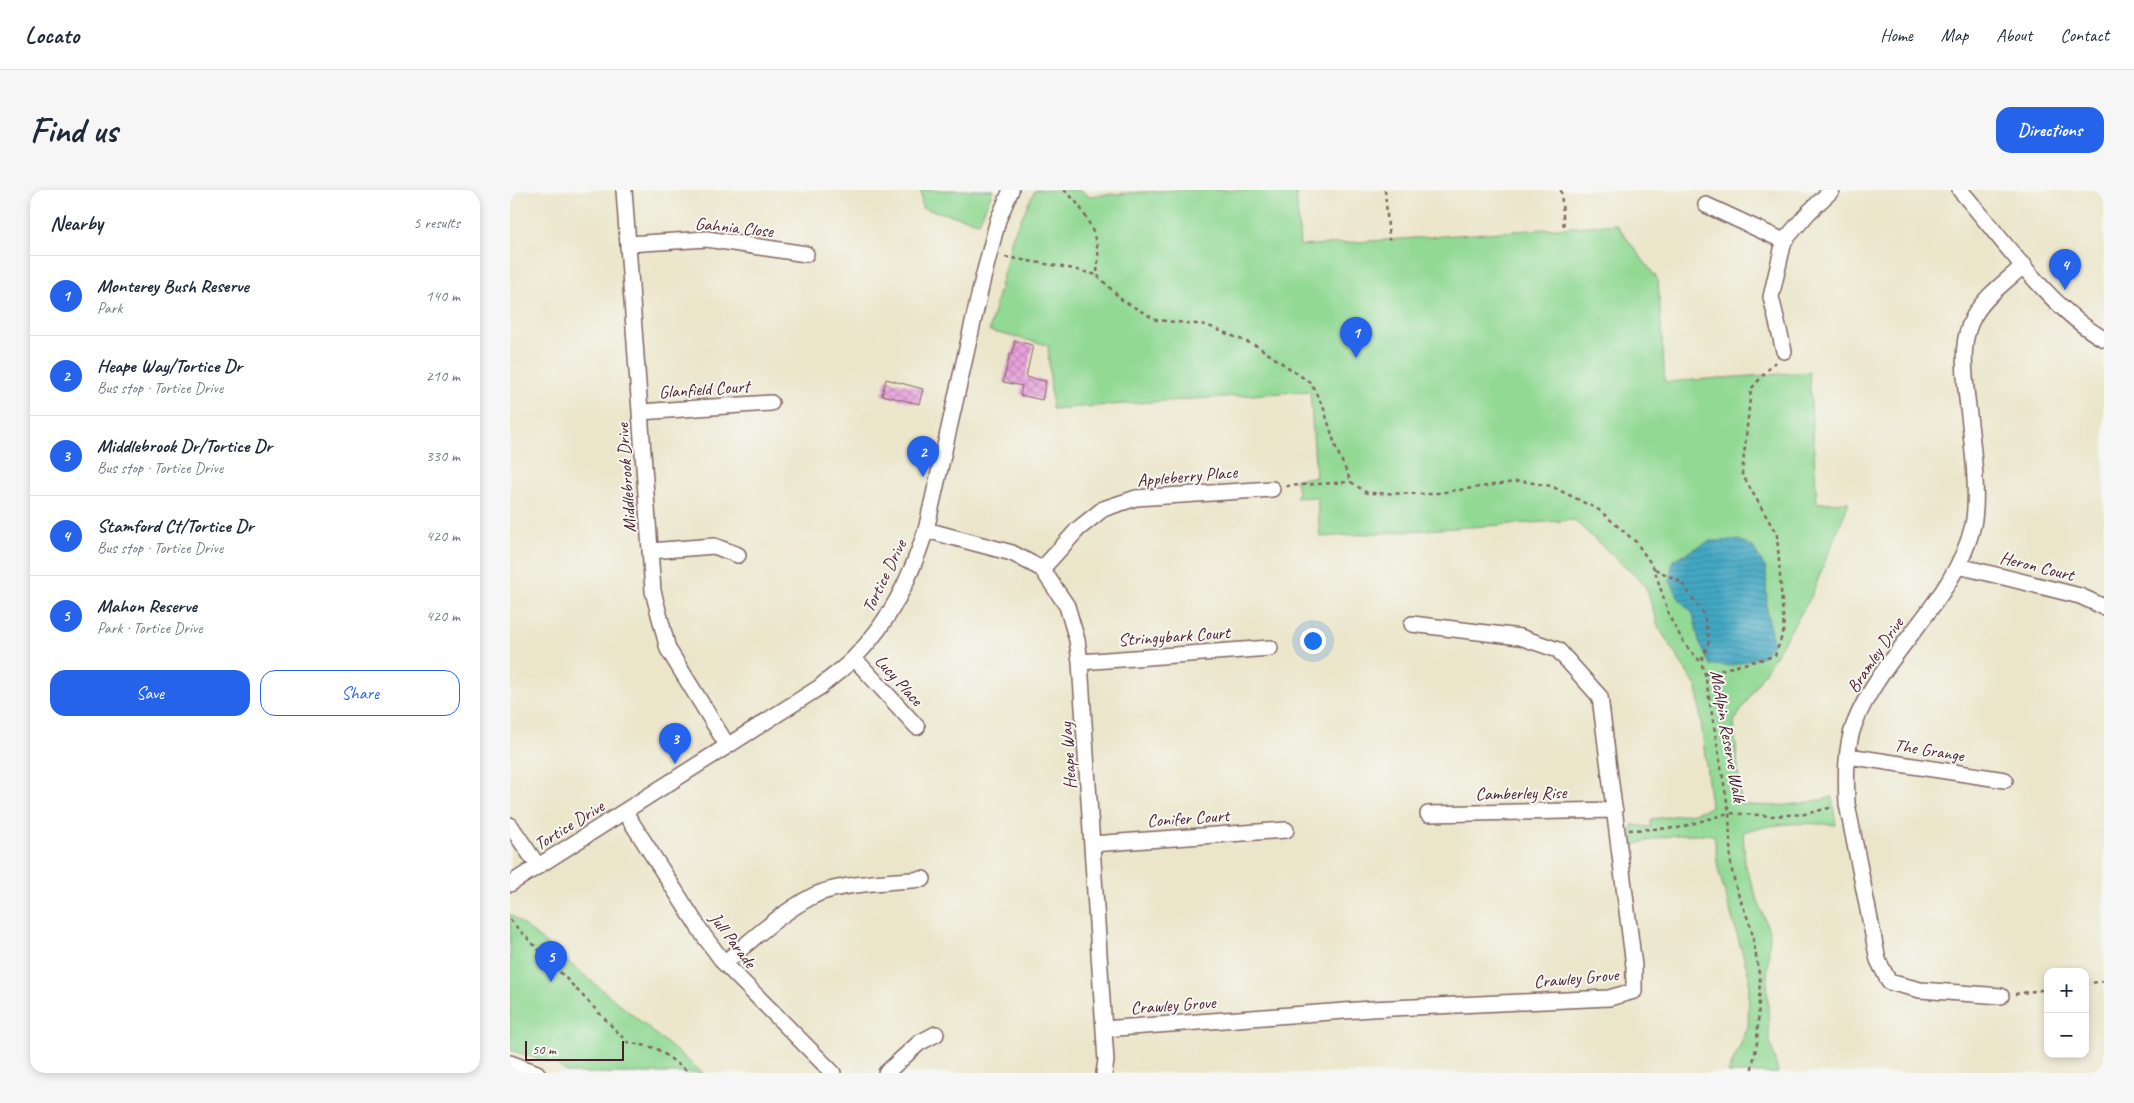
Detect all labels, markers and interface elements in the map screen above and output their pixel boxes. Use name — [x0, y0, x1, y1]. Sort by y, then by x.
text: Locato — [25, 20, 79, 50]
text: Home — [1880, 24, 1913, 46]
text: Map — [1941, 24, 1968, 46]
text: About — [1996, 24, 2032, 46]
text: Contact — [2060, 24, 2109, 46]
button: Directions — [1996, 107, 2104, 153]
text: Find us — [30, 108, 117, 153]
text: Nearby — [50, 210, 103, 236]
street label: Gahnia Close — [694, 212, 775, 242]
text: 5 results — [413, 213, 460, 233]
pin: 4 — [2049, 249, 2081, 290]
text: Monterey Bush Reserve — [97, 274, 249, 298]
text: 1 — [62, 286, 70, 306]
text: 140 m — [426, 286, 460, 306]
text: Park — [97, 298, 122, 318]
pin: 1 — [1340, 317, 1372, 358]
text: Heape Way/Tortice Dr — [97, 354, 242, 378]
text: 2 — [62, 366, 70, 386]
text: 210 m — [426, 366, 460, 386]
street label: Glanfield Court — [658, 375, 753, 403]
text: Bus stop · Tortice Drive — [97, 378, 223, 398]
street label: Middlebrook Drive — [611, 421, 641, 534]
text: Middlebrook Dr/Tortice Dr — [97, 434, 272, 458]
pin: 2 — [907, 436, 939, 477]
text: 3 — [62, 446, 70, 466]
text: 330 m — [426, 446, 460, 466]
text: Bus stop · Tortice Drive — [97, 458, 223, 478]
street label: Appleberry Place — [1136, 461, 1239, 491]
text: Stamford Ct/Tortice Dr — [97, 514, 254, 538]
text: 4 — [62, 526, 70, 546]
text: 420 m — [426, 526, 460, 546]
street label: Tortice Drive — [857, 535, 911, 616]
text: Bus stop · Tortice Drive — [97, 538, 223, 558]
street label: Heron Court — [1998, 546, 2078, 586]
text: Mahon Reserve — [97, 594, 197, 618]
text: 5 — [63, 606, 69, 626]
text: 420 m — [426, 606, 460, 626]
street label: Bramley Drive — [1842, 612, 1909, 697]
text: Park · Tortice Drive — [97, 618, 202, 638]
street label: Stringybark Court — [1117, 621, 1233, 651]
your location — [1300, 628, 1326, 654]
street label: Lucy Place — [870, 650, 929, 711]
street label: McAlpin Reserve Walk — [1706, 668, 1751, 805]
button: Save — [50, 670, 250, 716]
button: Share — [260, 670, 460, 716]
street label: Heape Way — [1055, 720, 1081, 790]
pin: 3 — [659, 723, 691, 764]
street label: The Grange — [1893, 734, 1967, 767]
street label: Camberley Rise — [1475, 781, 1568, 805]
street label: Tortice Drive — [530, 794, 609, 855]
street label: Conifer Court — [1146, 804, 1232, 832]
street label: Jull Parade — [704, 907, 762, 973]
pin: 5 — [535, 941, 567, 982]
street label: Crawley Grove — [1533, 963, 1620, 993]
map controls — [2044, 968, 2089, 1058]
button: + — [2044, 968, 2089, 1013]
street label: Crawley Grove — [1130, 991, 1217, 1019]
button: − — [2044, 1013, 2089, 1058]
scale bar — [525, 1038, 624, 1061]
text: 50 m — [532, 1041, 556, 1058]

